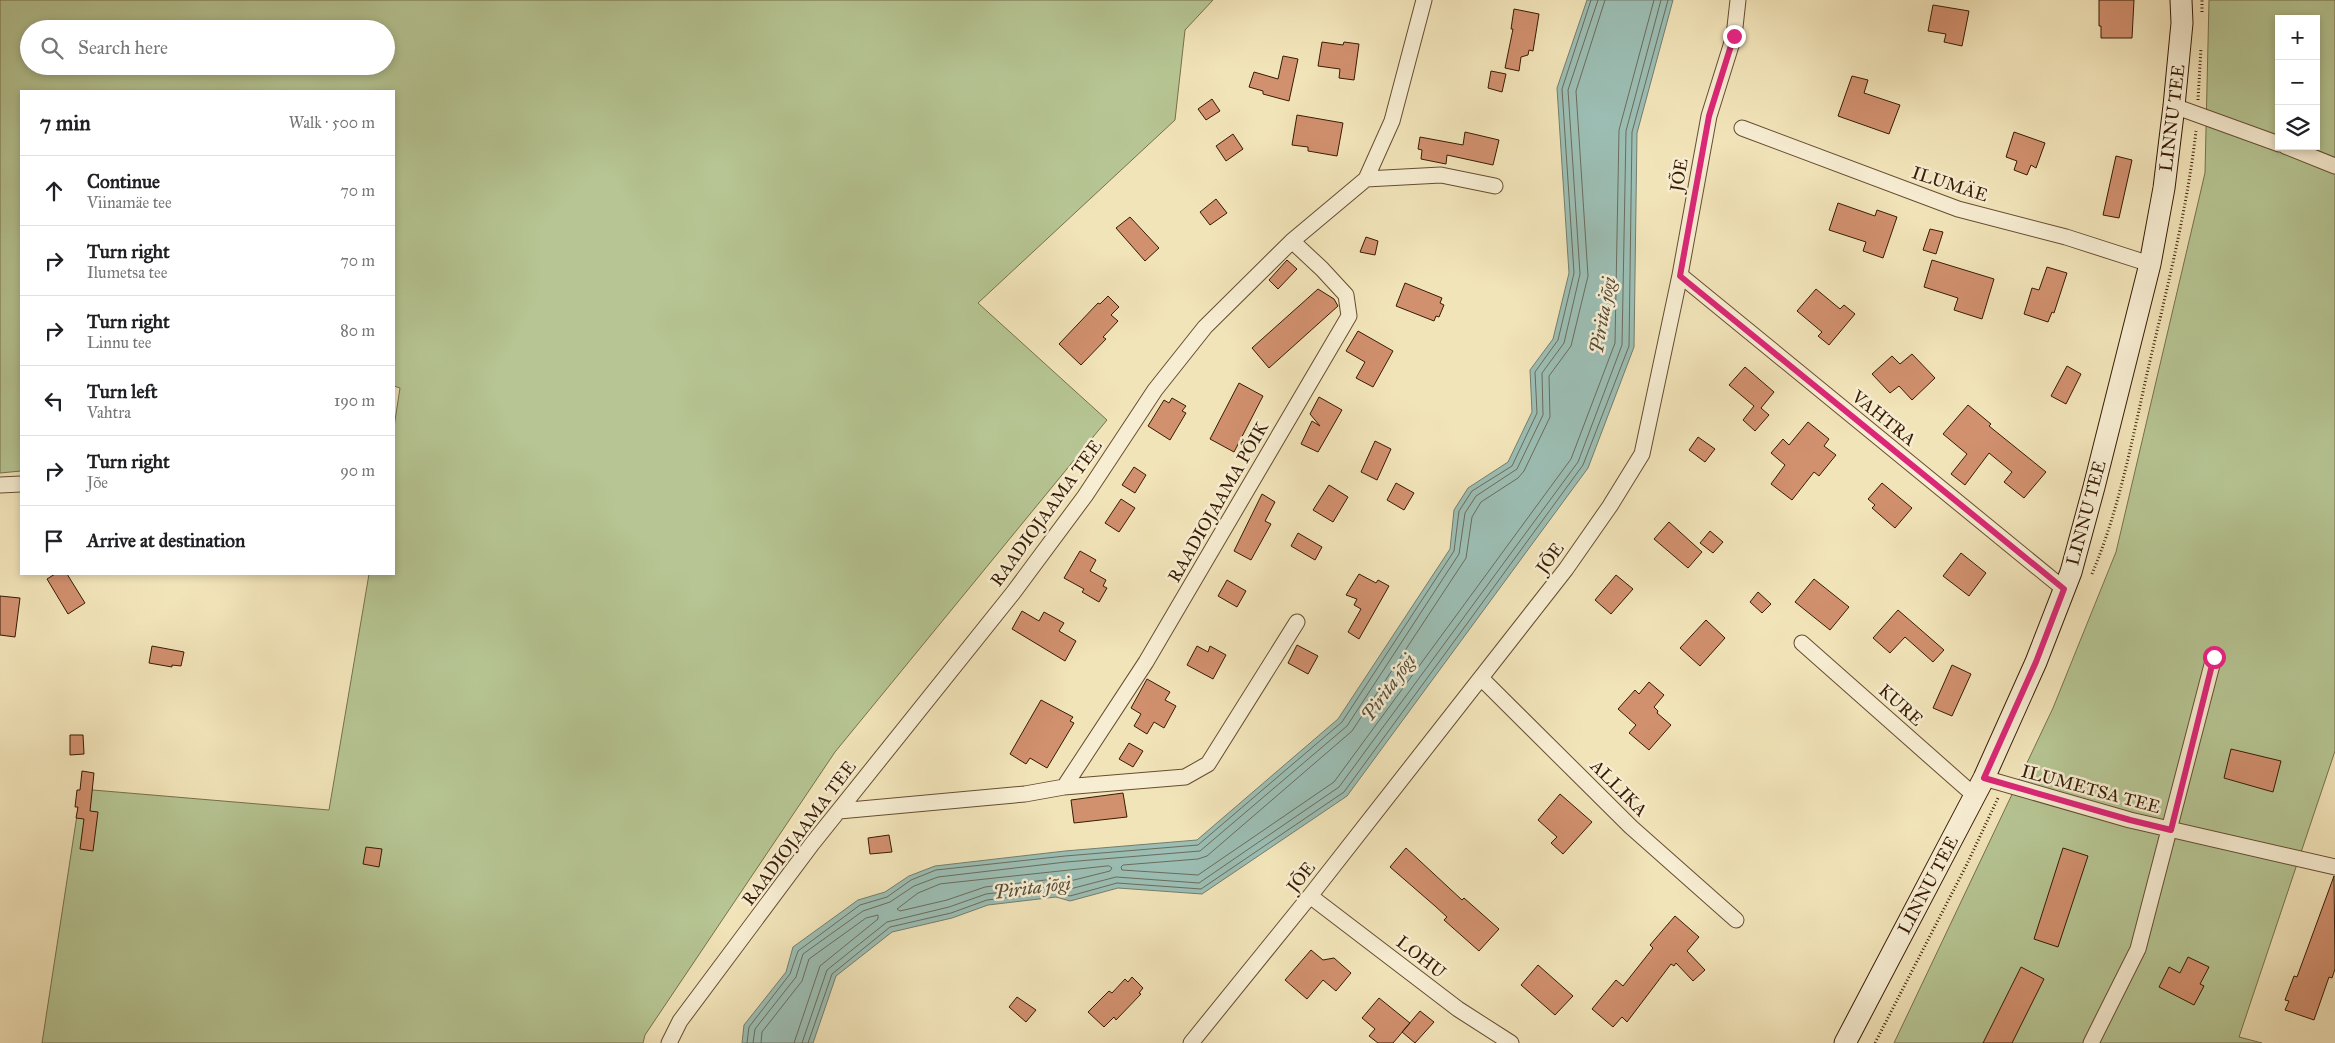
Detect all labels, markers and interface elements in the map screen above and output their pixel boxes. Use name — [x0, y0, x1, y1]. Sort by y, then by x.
map controls — [2275, 15, 2320, 150]
button: + — [2275, 15, 2320, 60]
search box — [20, 20, 395, 75]
route end — [1723, 25, 1746, 48]
icon: search — [38, 34, 66, 62]
text: Search here — [78, 36, 168, 59]
button: − — [2275, 60, 2320, 105]
street label: LINNU TEE — [2155, 63, 2189, 173]
button: layers — [2275, 105, 2320, 150]
text: 7 min — [40, 110, 91, 136]
text: Walk · 500 m — [289, 113, 375, 132]
street label: JÕE — [1664, 156, 1694, 196]
street label: ILUMÄE — [1909, 161, 1991, 207]
text: Continue — [87, 170, 160, 193]
icon: ahead — [40, 177, 68, 205]
text: 70 m — [340, 181, 375, 200]
text: Viinamäe tee — [87, 193, 172, 212]
text: Turn right — [87, 240, 170, 263]
icon: right — [40, 247, 68, 275]
text: 70 m — [340, 251, 375, 270]
text: Ilumetsa tee — [87, 263, 167, 282]
water label: Pirita jõgi — [1584, 274, 1621, 355]
text: Turn right — [87, 310, 170, 333]
icon: right — [40, 317, 68, 345]
text: 80 m — [340, 321, 375, 340]
text: Linnu tee — [87, 333, 151, 352]
text: Turn left — [87, 380, 157, 403]
street label: VAHTRA — [1847, 385, 1921, 451]
icon: left — [40, 387, 68, 415]
text: 190 m — [334, 391, 375, 410]
text: Vahtra — [87, 403, 131, 422]
street label: RAADIOJAAMA PÕIK — [1162, 416, 1275, 587]
street label: RAADIOJAAMA TEE — [985, 435, 1107, 591]
text: Turn right — [87, 450, 170, 473]
icon: right — [40, 457, 68, 485]
street label: LINNU TEE — [2061, 458, 2111, 568]
text: 90 m — [340, 461, 375, 480]
text: Jõe — [87, 473, 108, 492]
icon: arrive — [40, 527, 68, 555]
text: Arrive at destination — [87, 529, 245, 552]
street label: JÕE — [1529, 537, 1570, 580]
route start — [2203, 646, 2226, 669]
water label: Pirita jõgi — [1356, 649, 1421, 725]
street label: KURE — [1874, 679, 1928, 731]
street label: ALLIKA — [1585, 754, 1652, 821]
street label: RAADIOJAAMA TEE — [737, 756, 862, 910]
street label: ILUMETSA TEE — [2019, 760, 2163, 818]
street label: LINNU TEE — [1893, 832, 1963, 938]
street label: JÕE — [1280, 856, 1321, 899]
water label: Pirita jõgi — [992, 871, 1072, 904]
street label: LOHU — [1392, 931, 1451, 984]

